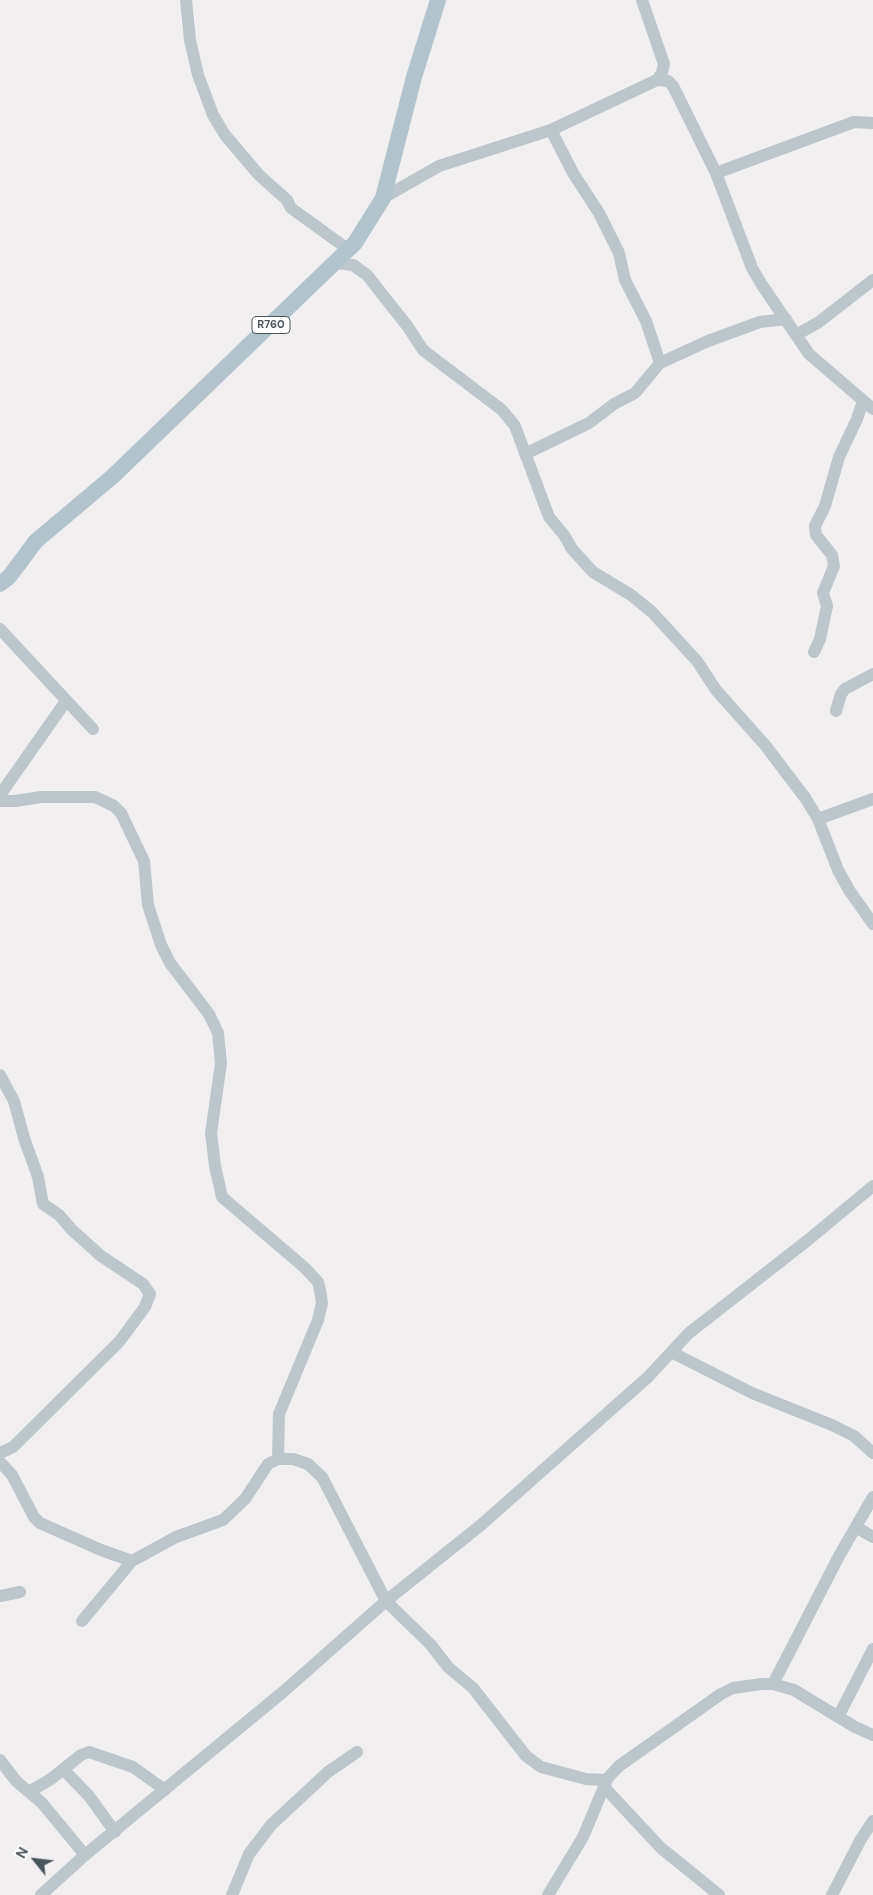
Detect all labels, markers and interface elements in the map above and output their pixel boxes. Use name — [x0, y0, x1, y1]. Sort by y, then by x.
road number: R760 — [252, 316, 290, 334]
north arrow — [10, 1835, 60, 1885]
text: N — [12, 1844, 32, 1862]

